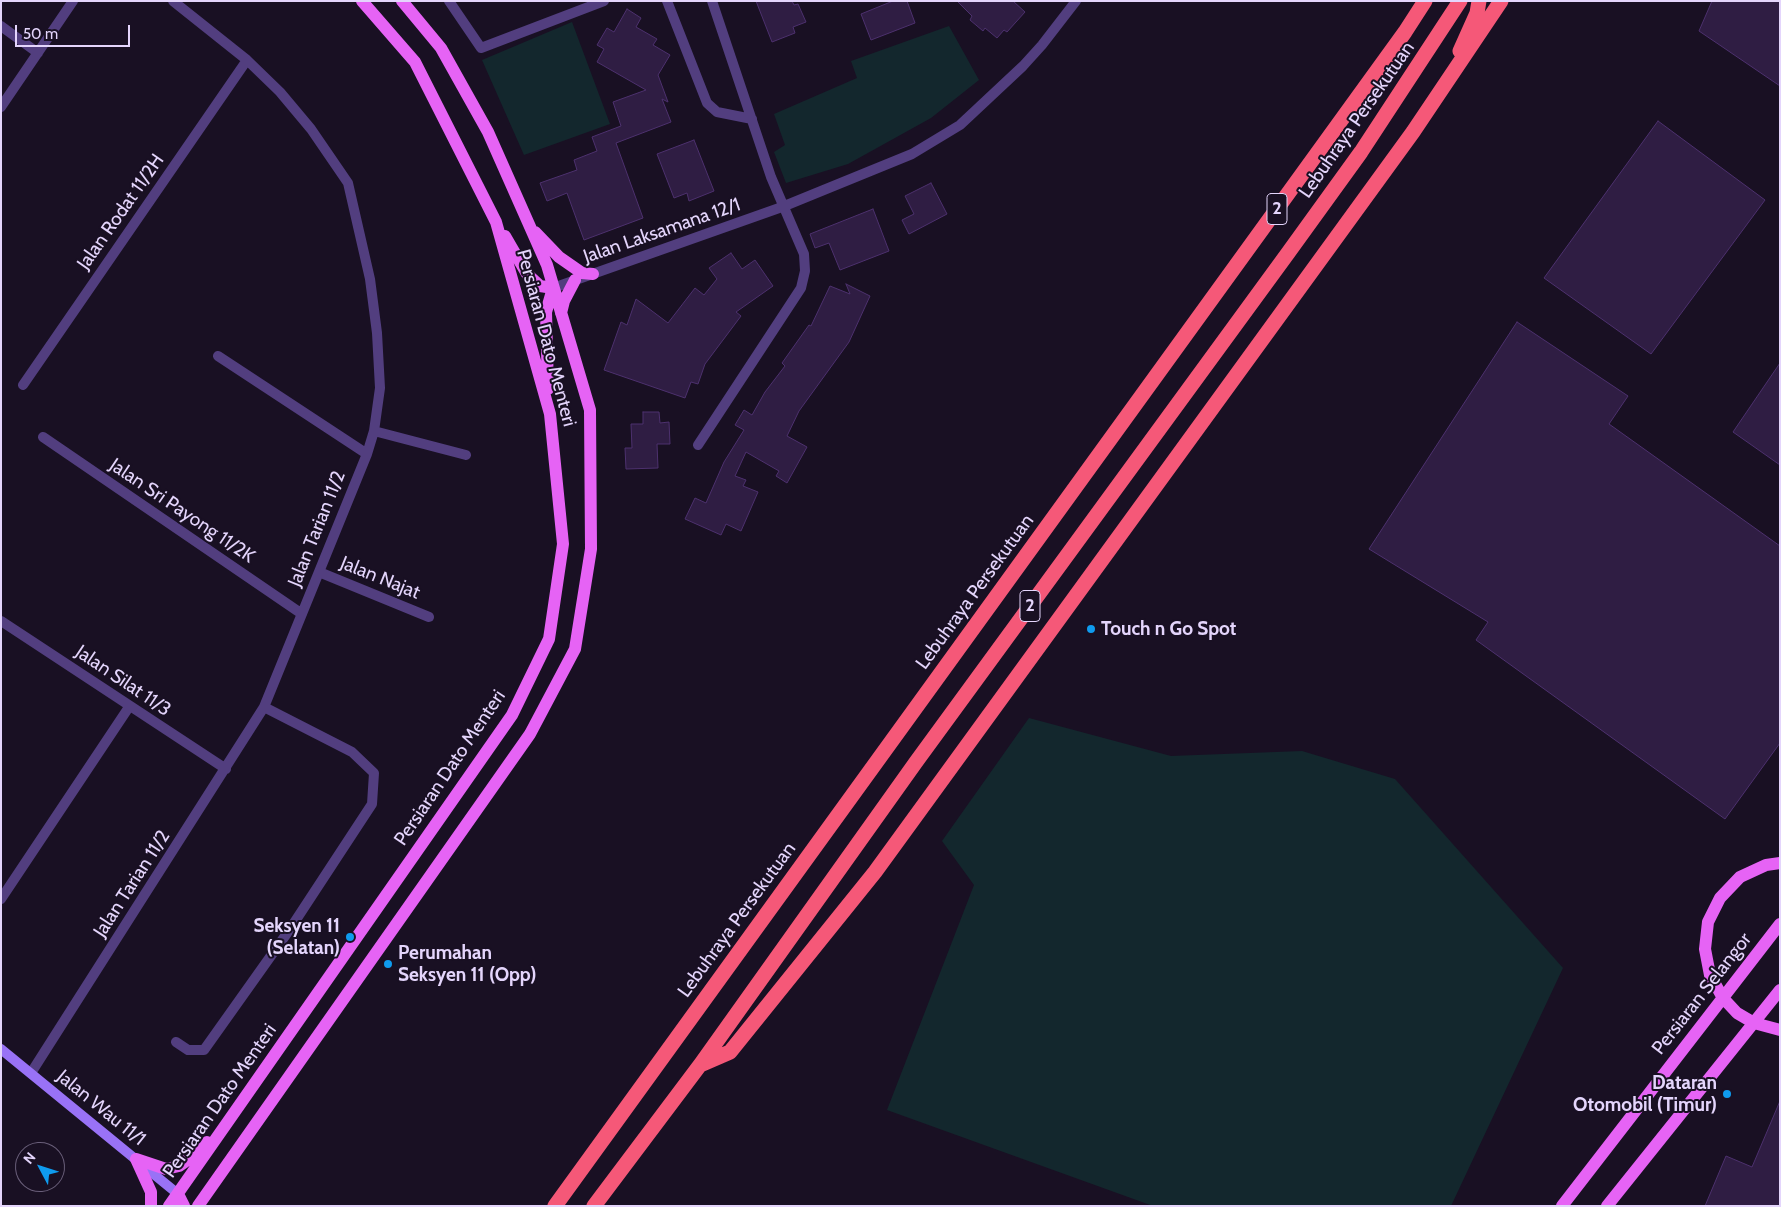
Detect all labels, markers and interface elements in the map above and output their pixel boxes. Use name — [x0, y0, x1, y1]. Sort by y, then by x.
scale bar — [18, 15, 132, 47]
text: 50 m — [23, 25, 58, 43]
street label: Lebuhraya Persekutuan — [1294, 37, 1420, 203]
street label: Jalan Rodat 11/2H — [73, 150, 169, 274]
street label: Jalan Laksamana 12/1 — [580, 193, 744, 269]
road number: 2 — [1267, 193, 1287, 224]
street label: Persiaran Dato Menteri — [511, 247, 581, 429]
street label: Jalan Sri Payong 11/2K — [105, 454, 259, 568]
street label: Jalan Tarian 11/2 — [283, 468, 351, 590]
street label: Lebuhraya Persekutuan — [911, 510, 1039, 674]
street label: Jalan Najat — [337, 552, 423, 604]
road number: 2 — [1020, 590, 1040, 622]
place label: Touch n Go Spot — [1101, 618, 1236, 640]
marker: Touch n Go Spot — [1085, 623, 1097, 635]
street label: Jalan Silat 11/3 — [71, 641, 175, 721]
street label: Persiaran Dato Menteri — [390, 686, 510, 850]
street label: Jalan Tarian 11/2 — [89, 826, 175, 942]
street label: Lebuhraya Persekutuan — [673, 838, 801, 1002]
place label: Seksyen 11 (Selatan) — [253, 915, 340, 959]
street label: Persiaran Selangor — [1647, 929, 1757, 1059]
marker: Seksyen 11 (Selatan) — [344, 931, 356, 943]
place label: Perumahan Seksyen 11 (Opp) — [398, 942, 536, 986]
marker: Perumahan Seksyen 11 (Opp) — [382, 958, 394, 970]
street label: Persiaran Dato Menteri — [158, 1020, 282, 1182]
street label: Jalan Wau 11/1 — [52, 1065, 150, 1151]
place label: Dataran Otomobil (Timur) — [1573, 1072, 1717, 1116]
marker: Dataran Otomobil (Timur) — [1721, 1088, 1733, 1100]
north arrow — [15, 1142, 65, 1192]
text: N — [19, 1148, 39, 1168]

